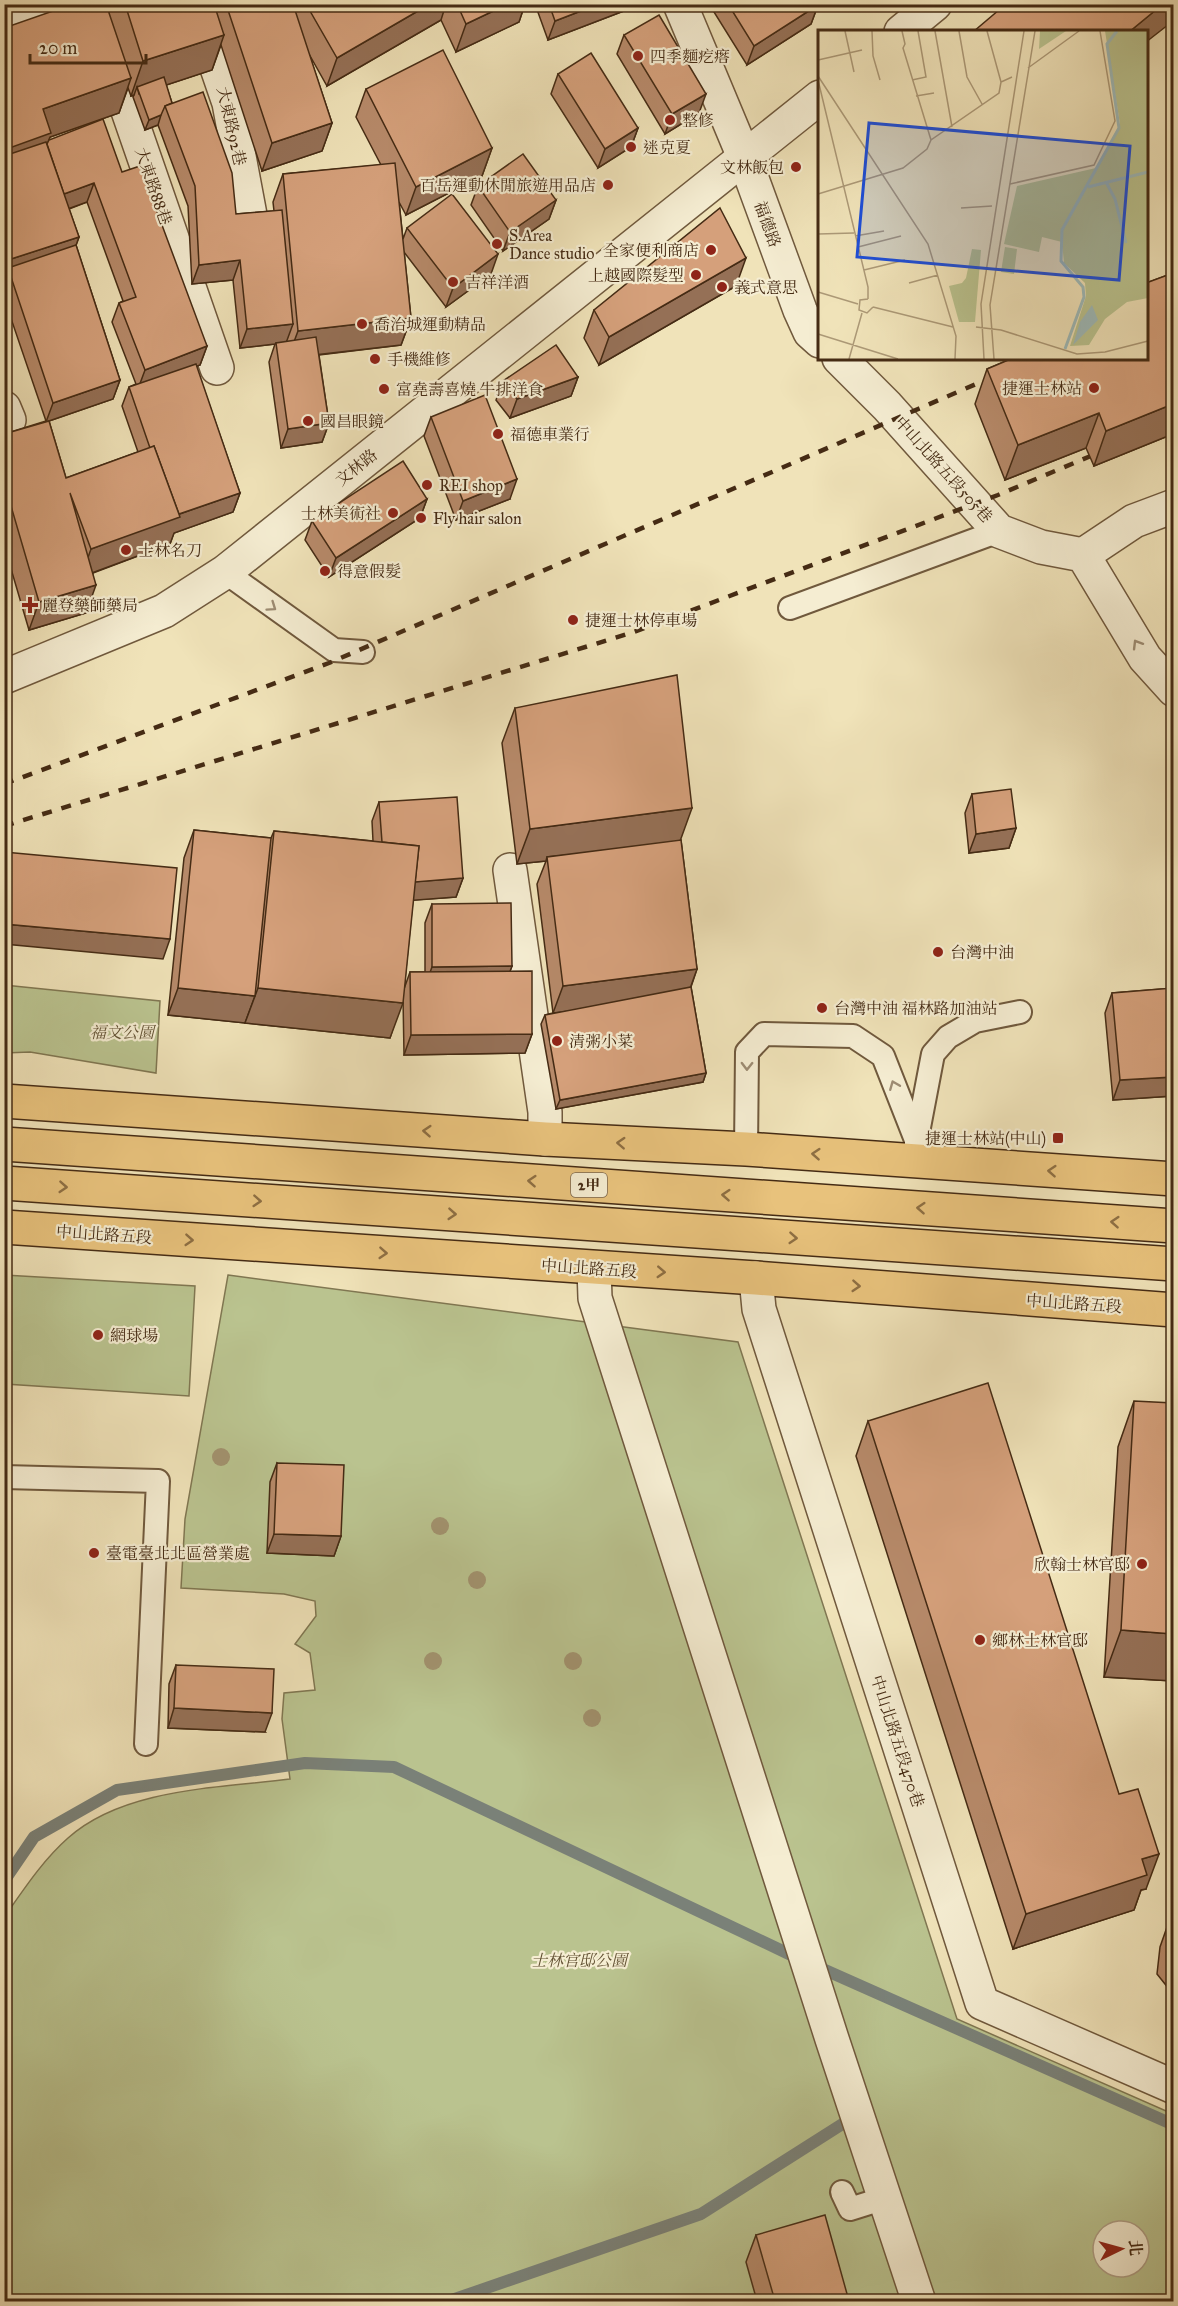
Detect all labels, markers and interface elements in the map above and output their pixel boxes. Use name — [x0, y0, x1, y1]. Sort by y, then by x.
scale bar — [30, 27, 146, 65]
inset map — [818, 30, 1148, 360]
text: 20 m — [39, 37, 77, 59]
place label: 四季麵疙瘩 — [650, 47, 730, 66]
marker: 四季麵疙瘩 — [631, 49, 645, 63]
street label: 大東路92巷 — [213, 85, 250, 167]
place label: 整修 — [682, 111, 714, 130]
marker: 整修 — [663, 113, 677, 127]
place label: 迷克夏 — [643, 138, 691, 157]
marker: 迷克夏 — [624, 140, 638, 154]
street label: 大東路88巷 — [131, 145, 176, 228]
place label: 文林飯包 — [720, 158, 784, 177]
marker: 文林飯包 — [789, 160, 803, 174]
place label: 百岳運動休閒旅遊用品店 — [420, 176, 596, 195]
marker: 百岳運動休閒旅遊用品店 — [601, 178, 615, 192]
street label: 福德路 — [750, 198, 785, 250]
place label: S.Area Dance studio — [509, 226, 594, 263]
marker: S.Area Dance studio — [490, 237, 504, 251]
place label: 全家便利商店 — [603, 241, 699, 260]
marker: 全家便利商店 — [704, 243, 718, 257]
place label: 上越國際髮型 — [588, 266, 684, 285]
marker: 上越國際髮型 — [689, 268, 703, 282]
place label: 吉祥洋酒 — [465, 273, 529, 292]
marker: 吉祥洋酒 — [446, 275, 460, 289]
place label: 義式意思 — [734, 278, 798, 297]
marker: 義式意思 — [715, 280, 729, 294]
place label: 喬治城運動精品 — [374, 315, 486, 334]
marker: 喬治城運動精品 — [355, 317, 369, 331]
place label: 手機維修 — [387, 350, 451, 369]
marker: 手機維修 — [368, 352, 382, 366]
place label: 捷運士林站 — [1002, 379, 1082, 398]
place label: 富堯壽喜燒 牛排洋食 — [396, 380, 543, 399]
marker: 捷運士林站 — [1087, 381, 1101, 395]
marker: 富堯壽喜燒 牛排洋食 — [377, 382, 391, 396]
place label: 國昌眼鏡 — [320, 412, 384, 431]
street label: 中山北路五段505巷 — [891, 412, 996, 526]
marker: 國昌眼鏡 — [301, 414, 315, 428]
place label: 福德車業行 — [510, 425, 590, 444]
marker: 福德車業行 — [491, 427, 505, 441]
street label: 文林路 — [332, 445, 381, 490]
place label: REI shop — [439, 476, 503, 495]
marker: REI shop — [420, 478, 434, 492]
place label: 士林美術社 — [301, 504, 381, 523]
marker: 士林美術社 — [386, 506, 400, 520]
place label: Fly hair salon — [433, 509, 522, 528]
marker: Fly hair salon — [414, 511, 428, 525]
place label: 士林名刀 — [138, 541, 202, 560]
marker: 士林名刀 — [119, 543, 133, 557]
place label: 得意假髮 — [337, 562, 401, 581]
marker: 得意假髮 — [318, 564, 332, 578]
place label: 麗登藥師藥局 — [42, 596, 138, 615]
marker: 麗登藥師藥局 — [23, 598, 37, 612]
one-way arrow — [265, 600, 276, 611]
place label: 捷運士林停車場 — [585, 611, 697, 630]
marker: 捷運士林停車場 — [566, 613, 580, 627]
one-way arrow — [1133, 640, 1145, 650]
place label: 台灣中油 — [950, 943, 1014, 962]
marker: 台灣中油 — [931, 945, 945, 959]
place label: 台灣中油 福林路加油站 — [834, 999, 997, 1018]
marker: 台灣中油 福林路加油站 — [815, 1001, 829, 1015]
park label: 福文公園 — [90, 1023, 157, 1042]
place label: 清粥小菜 — [569, 1032, 633, 1051]
marker: 清粥小菜 — [550, 1034, 564, 1048]
one-way arrow — [741, 1062, 753, 1071]
one-way arrow — [889, 1080, 901, 1091]
one-way arrow — [422, 1125, 431, 1138]
place label: 捷運士林站(中山) — [925, 1129, 1046, 1149]
marker: 捷運士林站(中山) — [1051, 1131, 1065, 1145]
one-way arrow — [617, 1137, 626, 1150]
one-way arrow — [811, 1148, 820, 1161]
one-way arrow — [1048, 1165, 1057, 1178]
road number: 2甲 — [571, 1173, 607, 1197]
one-way arrow — [527, 1175, 536, 1188]
one-way arrow — [58, 1180, 67, 1193]
one-way arrow — [722, 1188, 731, 1201]
one-way arrow — [253, 1194, 262, 1207]
one-way arrow — [916, 1202, 925, 1215]
one-way arrow — [447, 1207, 456, 1220]
one-way arrow — [1111, 1216, 1120, 1229]
street label: 中山北路五段 — [55, 1222, 153, 1247]
one-way arrow — [789, 1231, 798, 1244]
one-way arrow — [184, 1233, 193, 1246]
one-way arrow — [379, 1247, 388, 1260]
street label: 中山北路五段 — [540, 1256, 638, 1281]
one-way arrow — [657, 1266, 666, 1279]
one-way arrow — [851, 1279, 860, 1292]
street label: 中山北路五段 — [1025, 1291, 1123, 1316]
place label: 網球場 — [110, 1326, 158, 1345]
marker: 網球場 — [91, 1328, 105, 1342]
place label: 臺電臺北北區營業處 — [106, 1544, 250, 1563]
marker: 臺電臺北北區營業處 — [87, 1546, 101, 1560]
place label: 欣翰士林官邸 — [1034, 1555, 1130, 1574]
marker: 欣翰士林官邸 — [1135, 1557, 1149, 1571]
place label: 鄉林士林官邸 — [992, 1631, 1088, 1650]
marker: 鄉林士林官邸 — [973, 1633, 987, 1647]
street label: 中山北路五段470巷 — [867, 1673, 928, 1810]
park label: 士林官邸公園 — [531, 1951, 630, 1970]
north arrow — [1091, 2219, 1151, 2279]
text: 北 — [1125, 2239, 1146, 2257]

